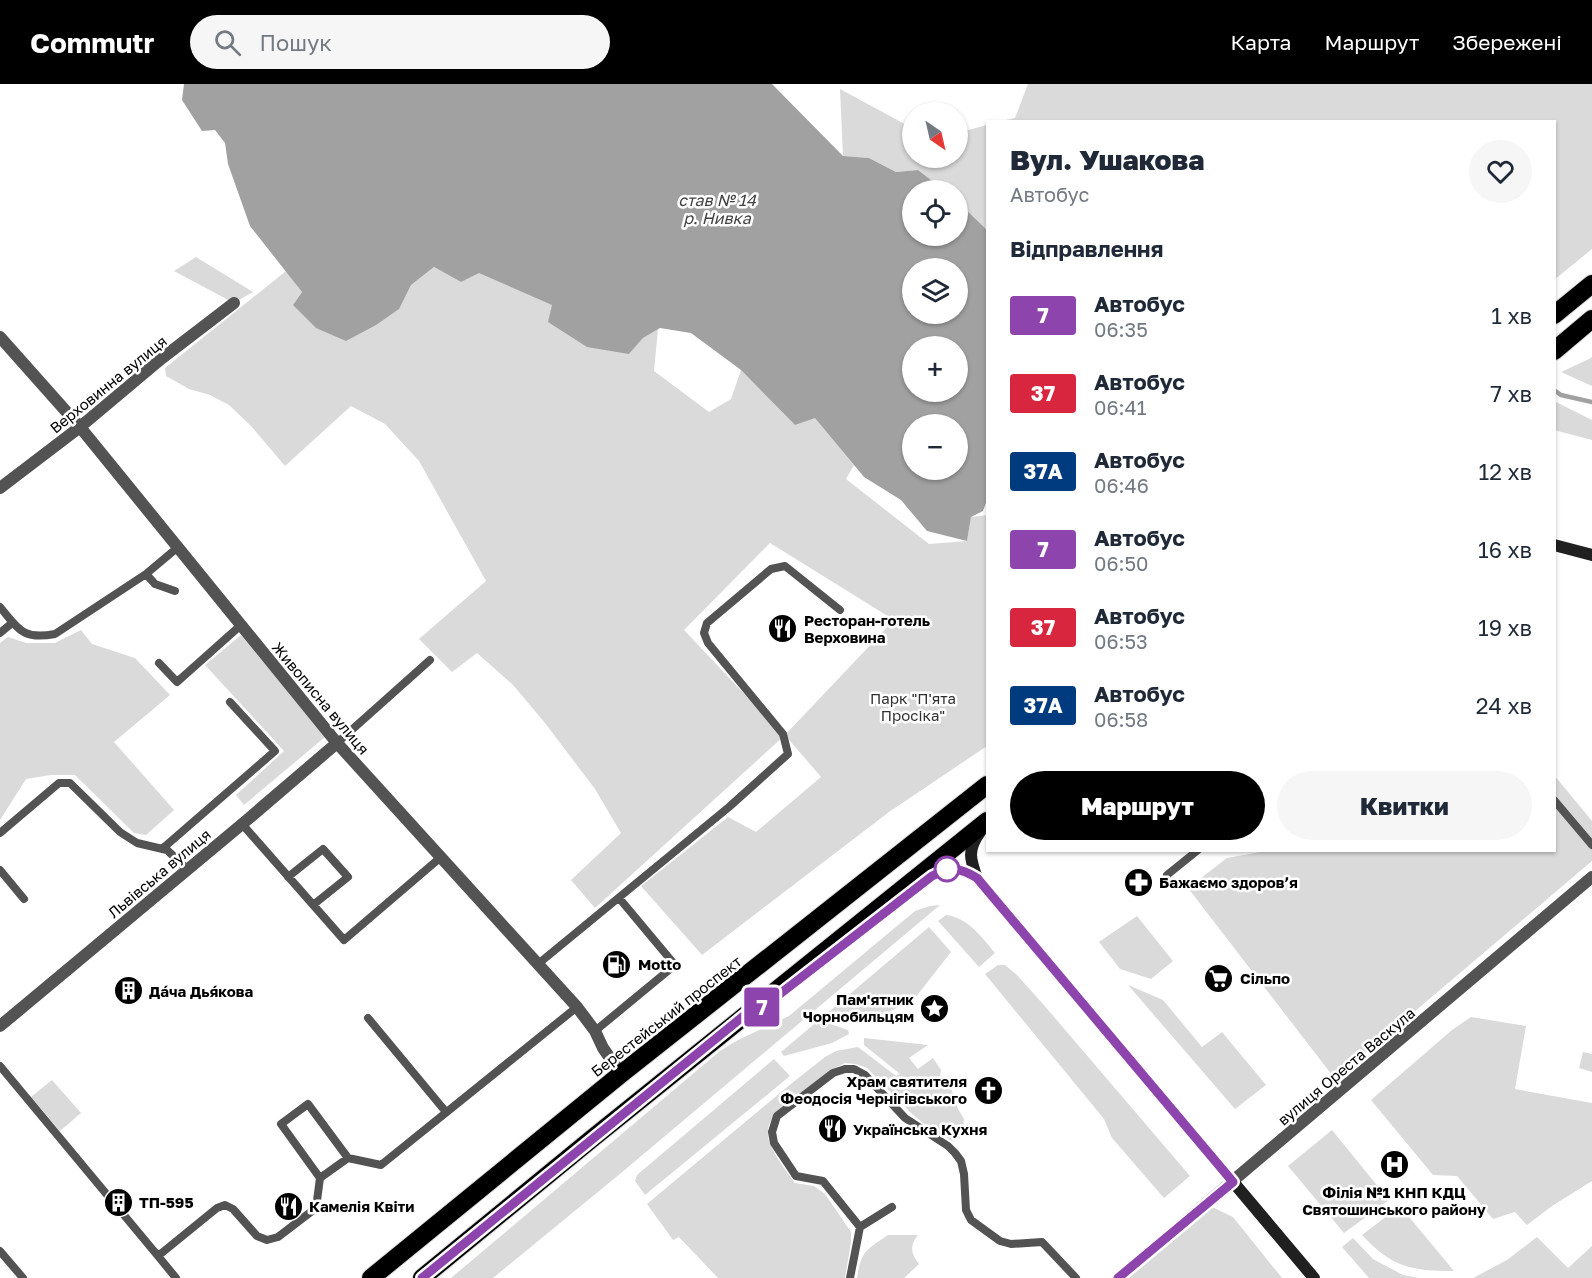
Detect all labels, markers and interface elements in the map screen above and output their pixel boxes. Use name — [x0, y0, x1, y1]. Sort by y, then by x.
search box — [190, 15, 610, 69]
text: Commutr — [30, 26, 154, 59]
icon: search — [211, 26, 244, 59]
text: Пошук — [259, 29, 332, 56]
text: Карта — [1231, 29, 1291, 55]
text: Маршрут — [1324, 29, 1419, 55]
text: Збережені — [1452, 29, 1562, 55]
north arrow — [902, 102, 968, 168]
map controls — [902, 102, 968, 480]
button: heart — [1469, 140, 1532, 203]
text: Вул. Ушакова — [1010, 143, 1204, 176]
button: locate — [902, 180, 968, 246]
text: Автобус — [1010, 182, 1089, 206]
water label: став № 14 р. Нивка — [678, 190, 757, 228]
text: Відправлення — [1010, 235, 1163, 262]
button: layers — [902, 258, 968, 324]
text: Автобус — [1094, 290, 1185, 317]
text: 7 — [1037, 302, 1049, 328]
text: 1 хв — [1491, 302, 1532, 329]
text: 06:35 — [1094, 317, 1148, 341]
street label: Верховинна вулиця — [46, 331, 170, 437]
button: + — [902, 336, 968, 402]
text: Автобус — [1094, 368, 1185, 395]
text: 37 — [1031, 380, 1055, 406]
text: 7 хв — [1490, 380, 1532, 407]
text: 06:41 — [1094, 395, 1146, 419]
button: − — [902, 414, 968, 480]
text: Автобус — [1094, 446, 1185, 473]
text: 37А — [1023, 458, 1063, 484]
text: 12 хв — [1479, 458, 1532, 485]
text: 06:46 — [1094, 473, 1149, 497]
text: Автобус — [1094, 524, 1185, 551]
text: 7 — [1037, 536, 1049, 562]
text: 16 хв — [1478, 536, 1532, 563]
text: 06:50 — [1094, 551, 1149, 575]
text: Автобус — [1094, 602, 1185, 629]
place label: Ресторан-готель Верховина — [804, 611, 930, 646]
restaurant icon: Ресторан-готель Верховина — [767, 613, 799, 645]
text: 37 — [1031, 614, 1055, 640]
text: 19 хв — [1478, 614, 1532, 641]
text: 06:53 — [1094, 629, 1148, 653]
street label: Живописна вулиця — [269, 638, 373, 758]
text: Автобус — [1094, 680, 1185, 707]
park label: Парк "П'ята Просіка" — [870, 689, 956, 724]
text: 37А — [1023, 692, 1063, 718]
text: 24 хв — [1476, 692, 1532, 719]
text: 06:58 — [1094, 707, 1148, 731]
button: Маршрут — [1010, 771, 1265, 840]
button: Квитки — [1277, 771, 1532, 840]
street label: Львівська вулиця — [104, 825, 214, 921]
unlabelled marker — [934, 856, 960, 882]
pharmacy icon: Бажаємо здоровʼя — [1122, 866, 1154, 898]
place label: Бажаємо здоровʼя — [1159, 873, 1298, 891]
fuel station icon: Motto — [601, 948, 633, 980]
street label: Берестейський проспект — [587, 951, 745, 1080]
place label: Motto — [638, 955, 681, 973]
supermarket icon: Сільпо — [1203, 962, 1235, 994]
place label: Сільпо — [1240, 969, 1290, 987]
building icon: Да́ча Дья́кова — [112, 975, 144, 1007]
place label: Да́ча Дья́кова — [149, 982, 253, 1000]
line badge: 7 — [742, 988, 782, 1026]
place label: Пам'ятник Чорнобильцям — [803, 990, 914, 1025]
place icon: Пам'ятник Чорнобильцям — [919, 992, 951, 1024]
text: 7 — [756, 994, 768, 1020]
street label: вулиця Ореста Васкула — [1274, 1003, 1418, 1129]
place label: Храм святителя Феодосія Чернігівського — [780, 1072, 967, 1107]
church icon: Храм святителя Феодосія Чернігівського — [972, 1074, 1004, 1106]
restaurant icon: Українська Кухня — [816, 1113, 848, 1145]
place label: Українська Кухня — [853, 1120, 987, 1138]
hospital icon: Філія №1 КНП КДЦ Святошинського району — [1378, 1149, 1410, 1181]
place label: Філія №1 КНП КДЦ Святошинського району — [1302, 1183, 1486, 1218]
building icon: ТП-595 — [102, 1186, 134, 1218]
restaurant icon: Камелія Квіти — [272, 1190, 304, 1222]
place label: ТП-595 — [139, 1193, 194, 1211]
place label: Камелія Квіти — [309, 1197, 414, 1215]

